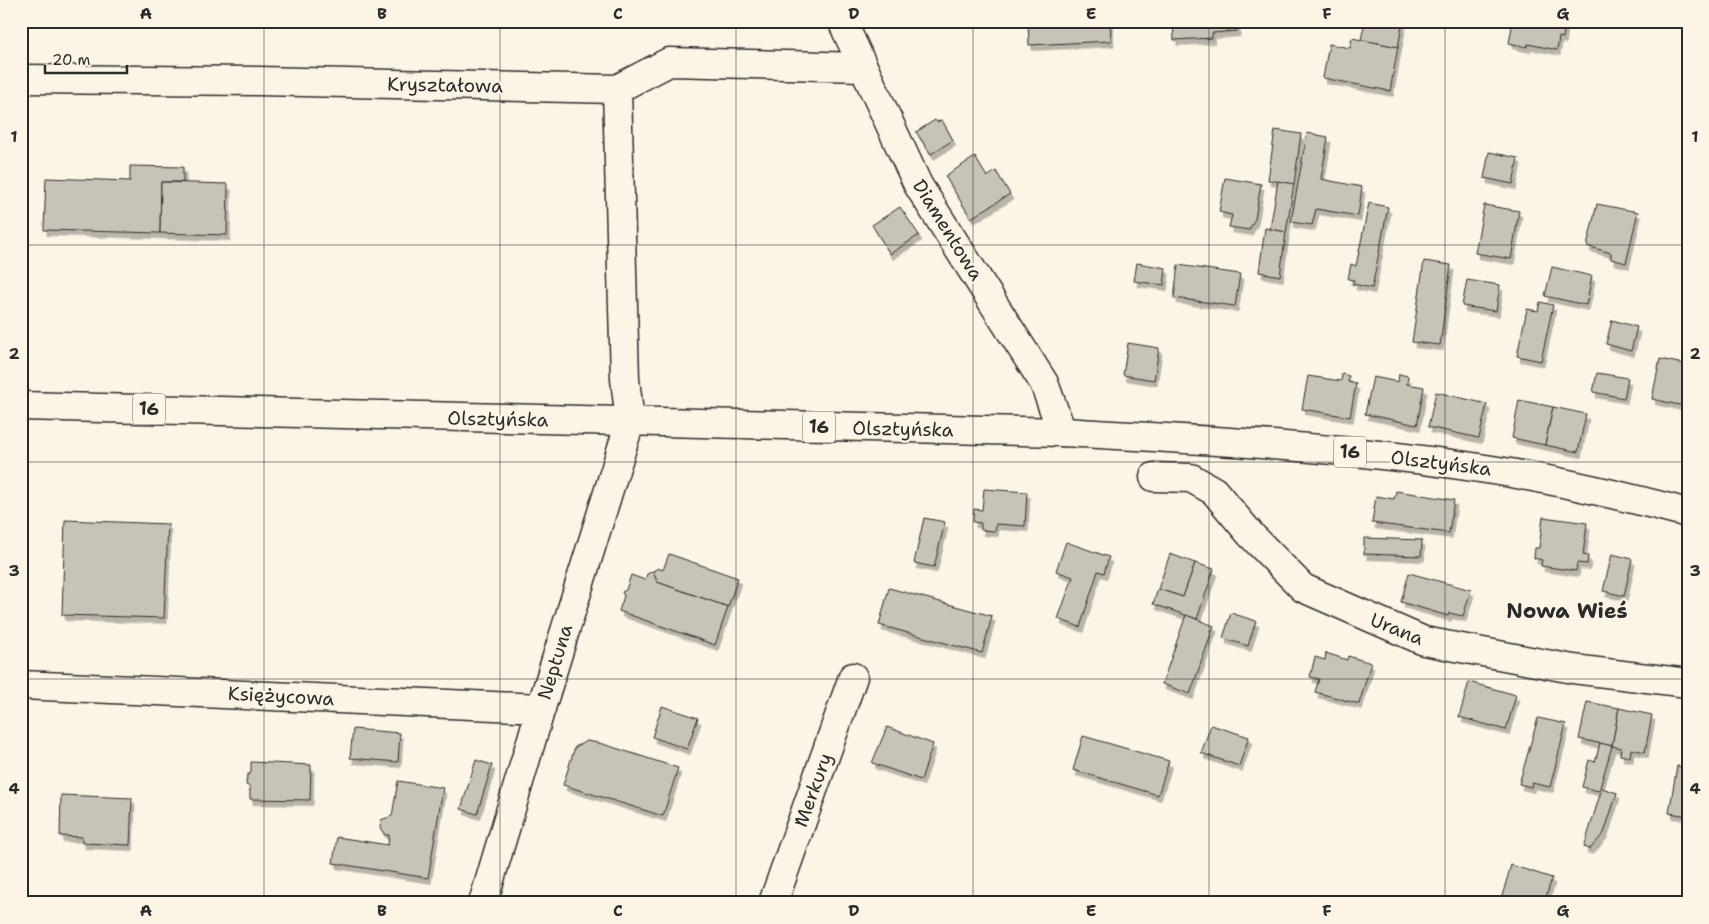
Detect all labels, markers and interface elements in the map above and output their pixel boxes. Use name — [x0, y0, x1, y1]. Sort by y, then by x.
text: A — [140, 3, 152, 24]
text: B — [377, 3, 387, 24]
text: C — [613, 3, 623, 24]
text: D — [848, 3, 860, 24]
text: E — [1086, 3, 1096, 24]
text: F — [1322, 3, 1332, 24]
text: G — [1557, 3, 1570, 24]
scale bar — [45, 42, 128, 74]
text: 20 m — [52, 50, 91, 70]
street label: Kryształowa — [387, 71, 503, 99]
text: 1 — [10, 126, 18, 147]
text: 1 — [1691, 126, 1699, 147]
street label: Diamentowa — [907, 175, 989, 285]
text: 2 — [8, 343, 20, 364]
text: 2 — [1689, 343, 1701, 364]
road number: 16 — [133, 394, 165, 424]
street label: Olsztyńska — [447, 406, 549, 432]
road number: 16 — [803, 412, 835, 442]
street label: Olsztyńska — [852, 416, 954, 442]
road number: 16 — [1334, 437, 1366, 468]
street label: Olsztyńska — [1389, 444, 1493, 482]
text: 3 — [8, 560, 20, 581]
text: 3 — [1689, 560, 1701, 581]
district label: Nowa Wieś — [1506, 597, 1628, 625]
street label: Urana — [1367, 607, 1428, 651]
street label: Neptuna — [532, 621, 578, 703]
street label: Księżycowa — [227, 681, 335, 711]
street label: Merkury — [788, 749, 838, 831]
text: 4 — [8, 778, 20, 799]
text: 4 — [1689, 778, 1701, 799]
text: A — [140, 900, 152, 921]
text: B — [377, 900, 387, 921]
text: C — [613, 900, 623, 921]
text: D — [848, 900, 860, 921]
text: E — [1086, 900, 1096, 921]
text: F — [1322, 900, 1332, 921]
text: G — [1557, 900, 1570, 921]

